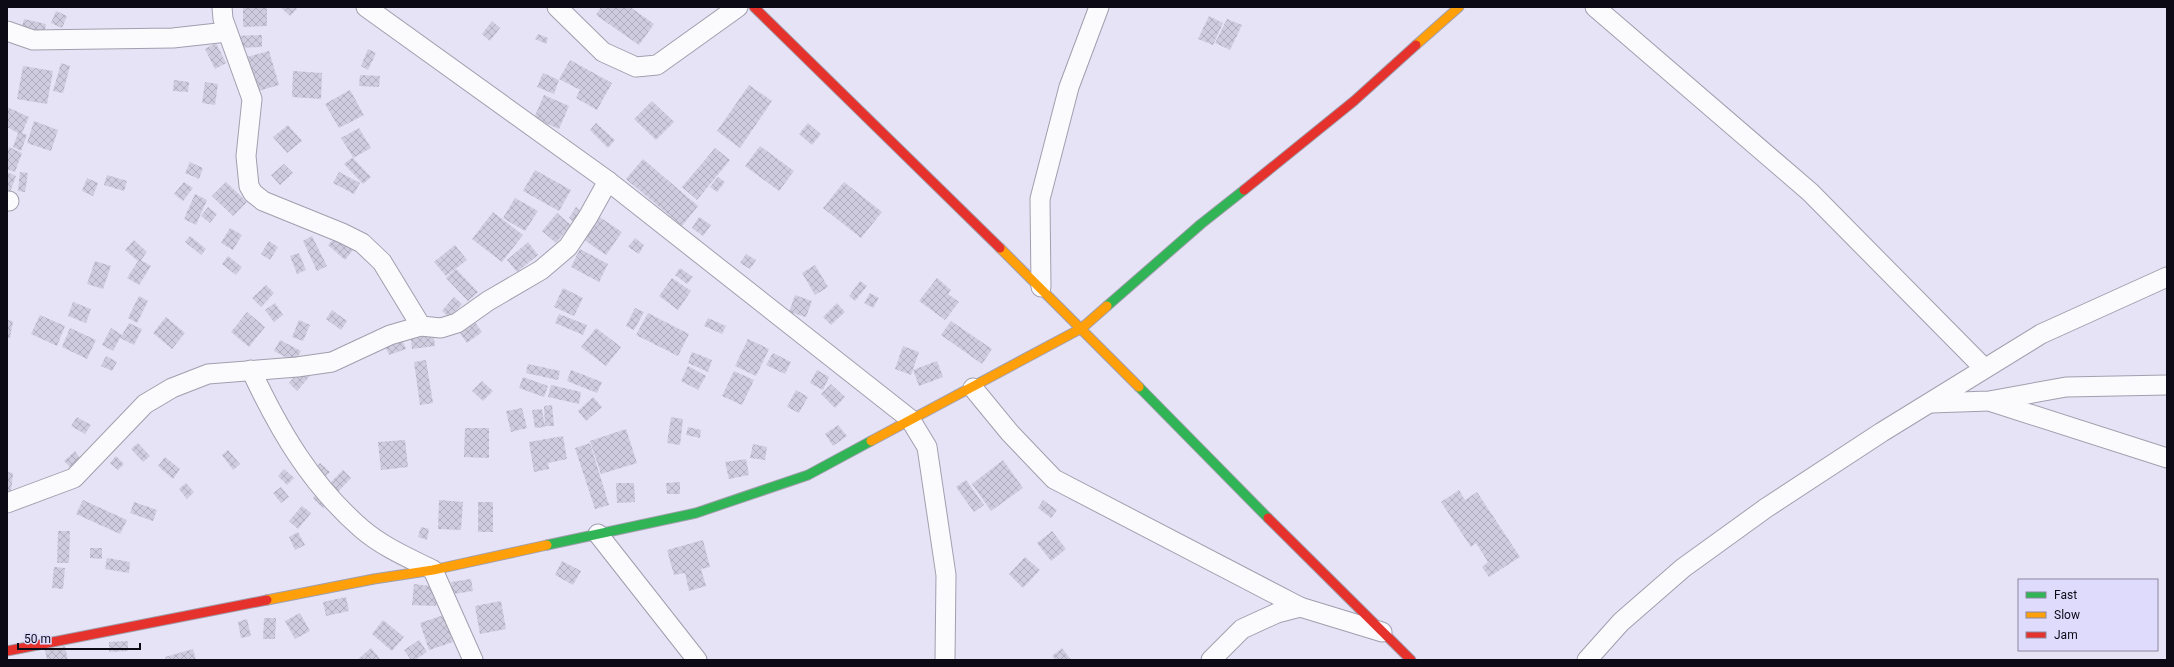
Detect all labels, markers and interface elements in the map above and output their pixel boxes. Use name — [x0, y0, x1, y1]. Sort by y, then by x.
legend — [2018, 579, 2158, 651]
text: Fast — [2054, 588, 2077, 602]
text: Slow — [2054, 608, 2080, 622]
scale bar — [18, 625, 140, 651]
text: Jam — [2054, 628, 2078, 642]
text: 50 m — [24, 632, 51, 646]

